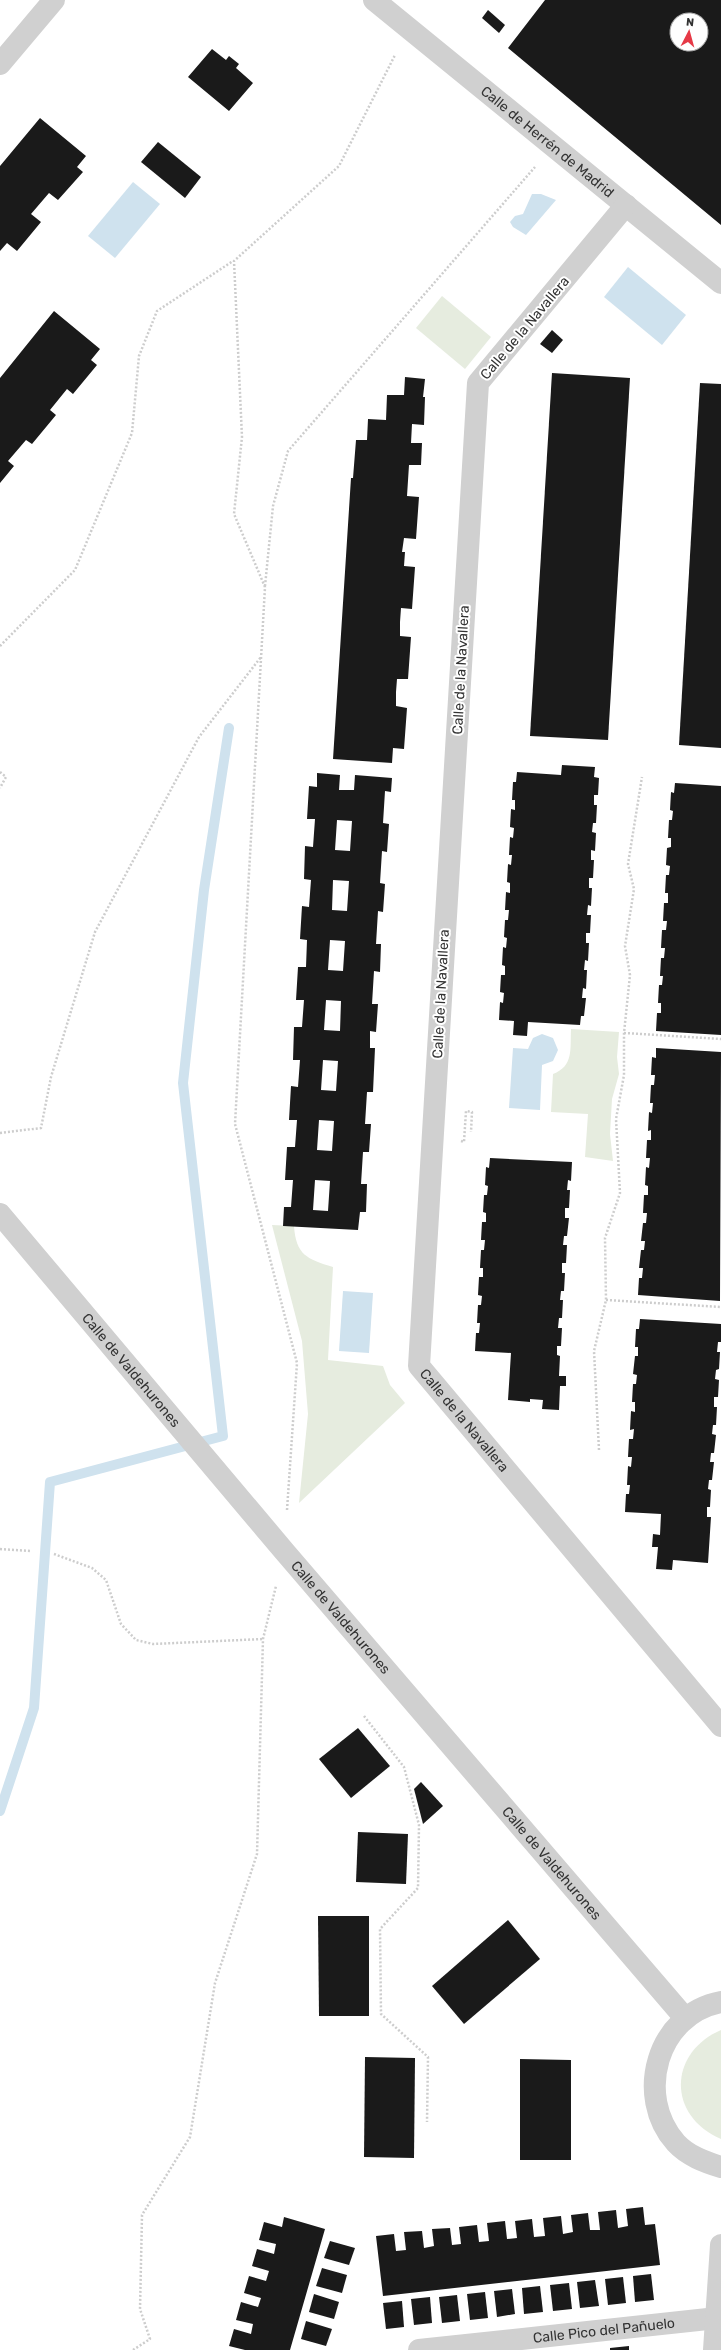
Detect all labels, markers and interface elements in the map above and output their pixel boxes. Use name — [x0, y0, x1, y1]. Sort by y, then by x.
north arrow — [669, 12, 709, 52]
text: N — [685, 16, 695, 29]
street label: Calle de Herrén de Madrid — [478, 82, 618, 201]
street label: Calle de la Navallera — [477, 273, 573, 383]
street label: Calle de la Navallera — [449, 605, 473, 735]
street label: Calle de la Navallera — [429, 929, 453, 1059]
street label: Calle de Valdehurones — [79, 1310, 184, 1430]
street label: Calle de la Navallera — [416, 1365, 513, 1475]
street label: Calle de Valdehurones — [288, 1557, 394, 1677]
street label: Calle de Valdehurones — [499, 1803, 605, 1923]
street label: Calle Pico del Pañuelo — [532, 2314, 676, 2346]

